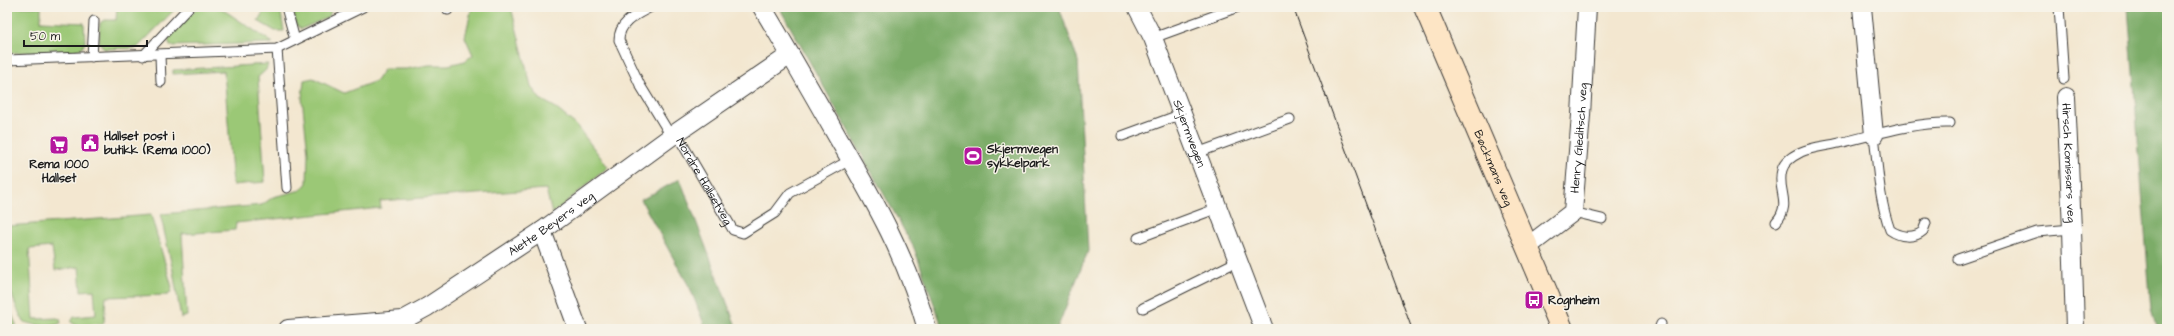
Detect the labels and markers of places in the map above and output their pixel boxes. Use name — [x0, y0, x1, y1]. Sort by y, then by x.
place label: Hallset post i butikk (Rema 1000) — [104, 128, 211, 159]
public building icon: Hallset post i butikk (Rema 1000) — [79, 132, 101, 154]
supermarket icon: Rema 1000 Hallset — [48, 134, 70, 156]
place label: Skjermvegen sykkelpark — [986, 141, 1058, 173]
sports icon: Skjermvegen sykkelpark — [962, 145, 984, 167]
place label: Rema 1000 Hallset — [29, 156, 89, 187]
bus stop icon: Rognheim — [1523, 289, 1545, 311]
place label: Rognheim — [1548, 292, 1600, 311]

